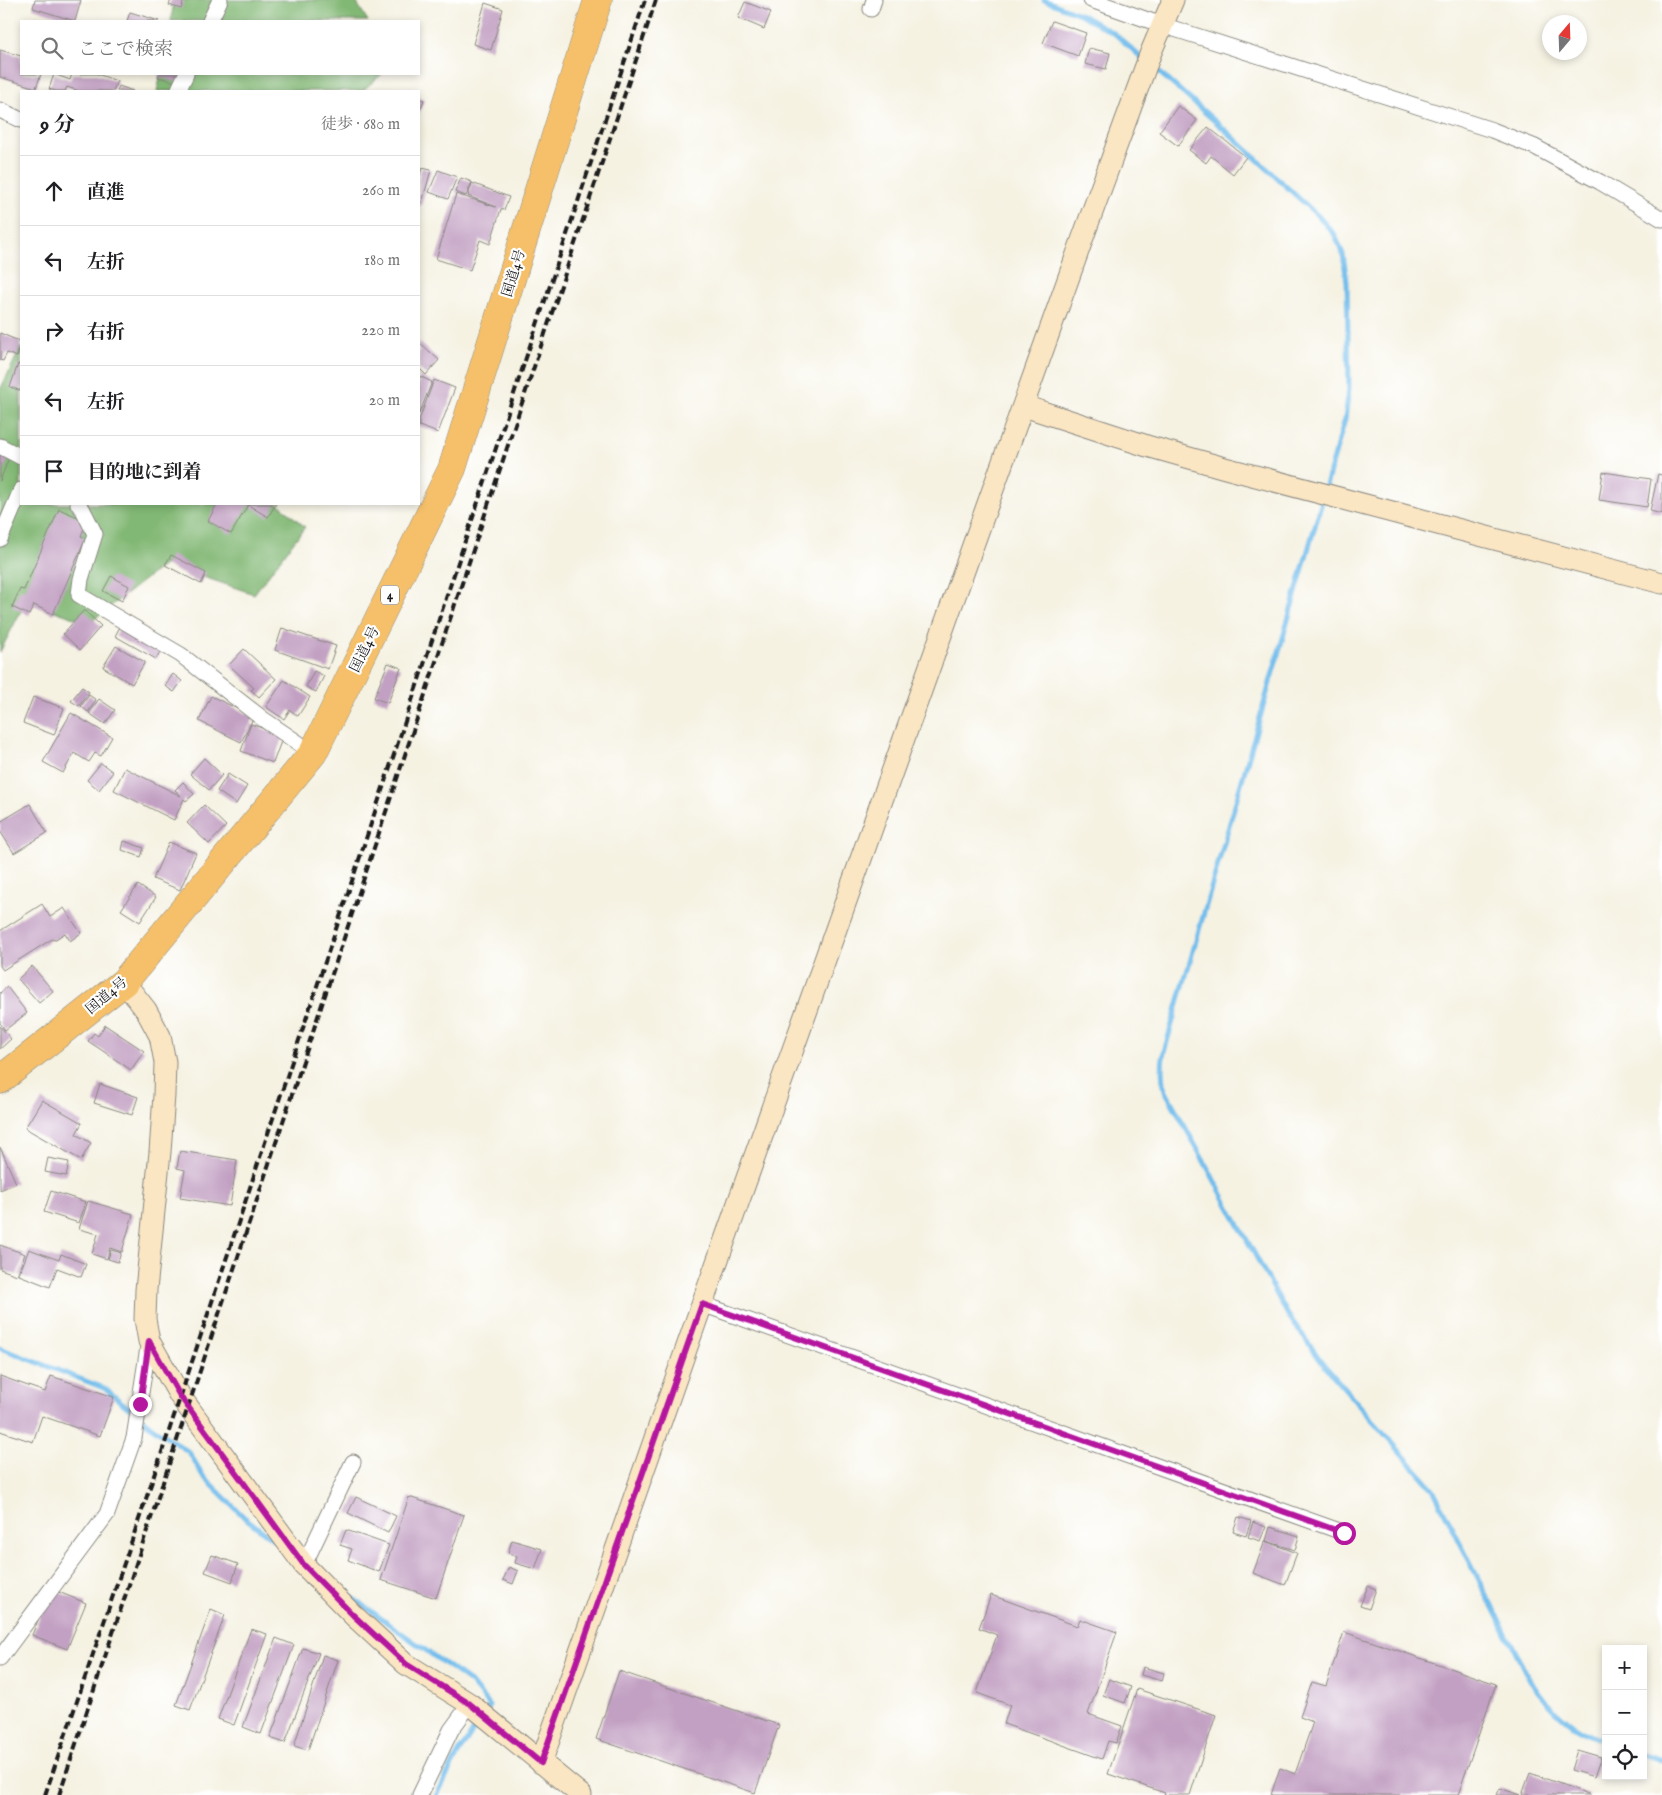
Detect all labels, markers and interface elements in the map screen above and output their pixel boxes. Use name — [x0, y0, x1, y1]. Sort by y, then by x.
north arrow — [1542, 15, 1587, 60]
search box — [20, 20, 420, 75]
icon: search — [38, 34, 66, 62]
text: ここで検索 — [78, 38, 173, 62]
text: 9 分 — [40, 112, 75, 139]
text: 徒歩 · 680 m — [321, 115, 400, 135]
icon: ahead — [40, 177, 68, 205]
text: 直進 — [87, 181, 125, 205]
text: 260 m — [362, 181, 400, 201]
icon: left — [40, 247, 68, 275]
street label: 国道4号 — [498, 247, 530, 299]
text: 左折 — [87, 251, 125, 275]
text: 180 m — [364, 251, 400, 271]
icon: right — [40, 317, 68, 345]
text: 右折 — [87, 321, 125, 345]
text: 220 m — [361, 321, 400, 341]
icon: left — [40, 387, 68, 415]
text: 左折 — [87, 391, 125, 415]
text: 20 m — [369, 391, 400, 411]
icon: arrive — [40, 457, 68, 485]
text: 目的地に到着 — [87, 461, 201, 485]
road number: 4 — [381, 586, 399, 604]
street label: 国道4号 — [346, 624, 384, 675]
street label: 国道4号 — [82, 973, 131, 1018]
route end — [129, 1393, 152, 1416]
route start — [1333, 1522, 1356, 1545]
map controls — [1602, 1645, 1647, 1780]
button: + — [1602, 1645, 1647, 1690]
button: − — [1602, 1690, 1647, 1735]
button: locate — [1602, 1735, 1647, 1780]

